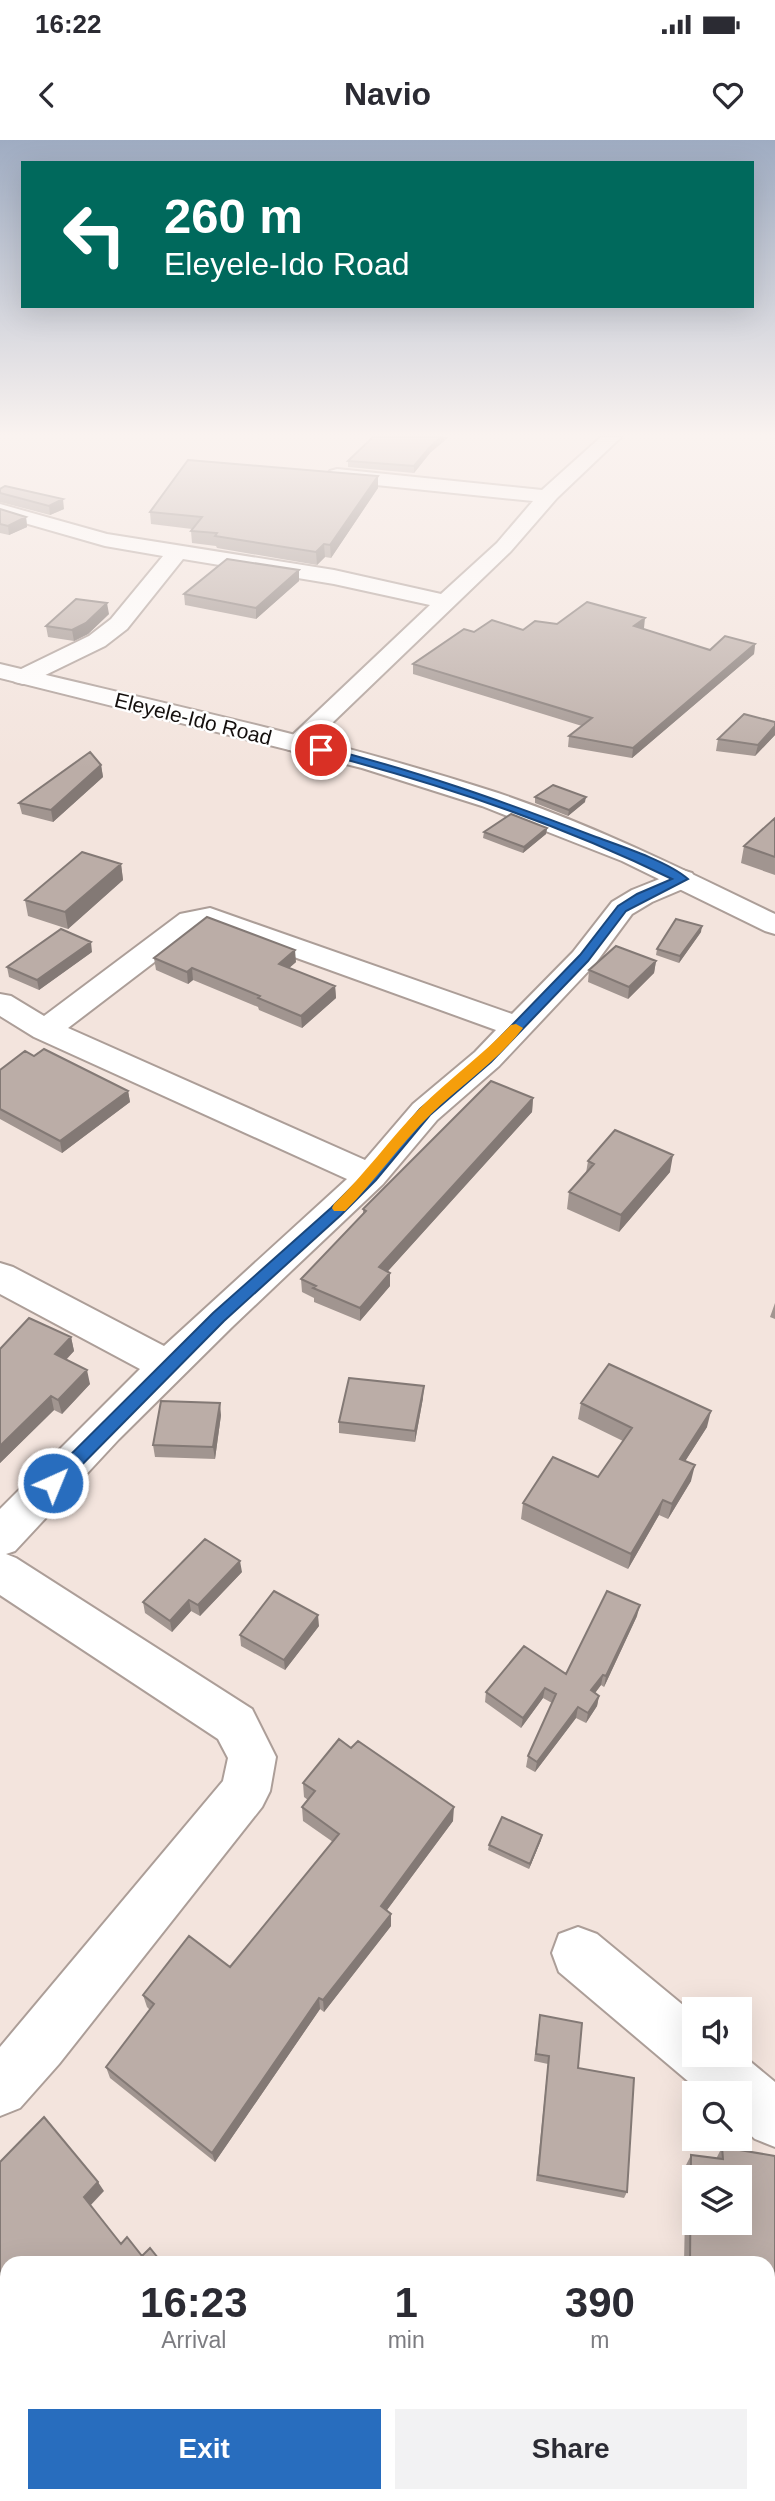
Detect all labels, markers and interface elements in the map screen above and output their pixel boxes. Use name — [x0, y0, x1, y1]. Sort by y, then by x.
text: 16:22 — [35, 9, 102, 39]
icon: back — [28, 76, 66, 114]
text: Navio — [344, 76, 431, 112]
icon: heart — [709, 76, 747, 114]
icon: left — [49, 189, 140, 280]
text: 260 m — [164, 189, 303, 243]
text: Eleyele-Ido Road — [164, 246, 409, 282]
street label: Eleyele-Ido Road — [112, 688, 274, 749]
pin — [291, 720, 351, 780]
icon: arrive — [302, 731, 340, 769]
position arrow — [16, 1446, 90, 1520]
map controls — [682, 1997, 752, 2235]
button: sound — [682, 1997, 752, 2067]
button: search — [682, 2081, 752, 2151]
button: layers — [682, 2165, 752, 2235]
text: 16:23 — [140, 2279, 248, 2326]
text: 1 — [394, 2279, 418, 2326]
text: 390 — [565, 2279, 635, 2326]
text: Arrival — [161, 2327, 226, 2353]
text: min — [388, 2327, 425, 2353]
text: m — [590, 2327, 609, 2353]
button: Exit — [28, 2409, 381, 2489]
button: Share — [395, 2409, 747, 2489]

